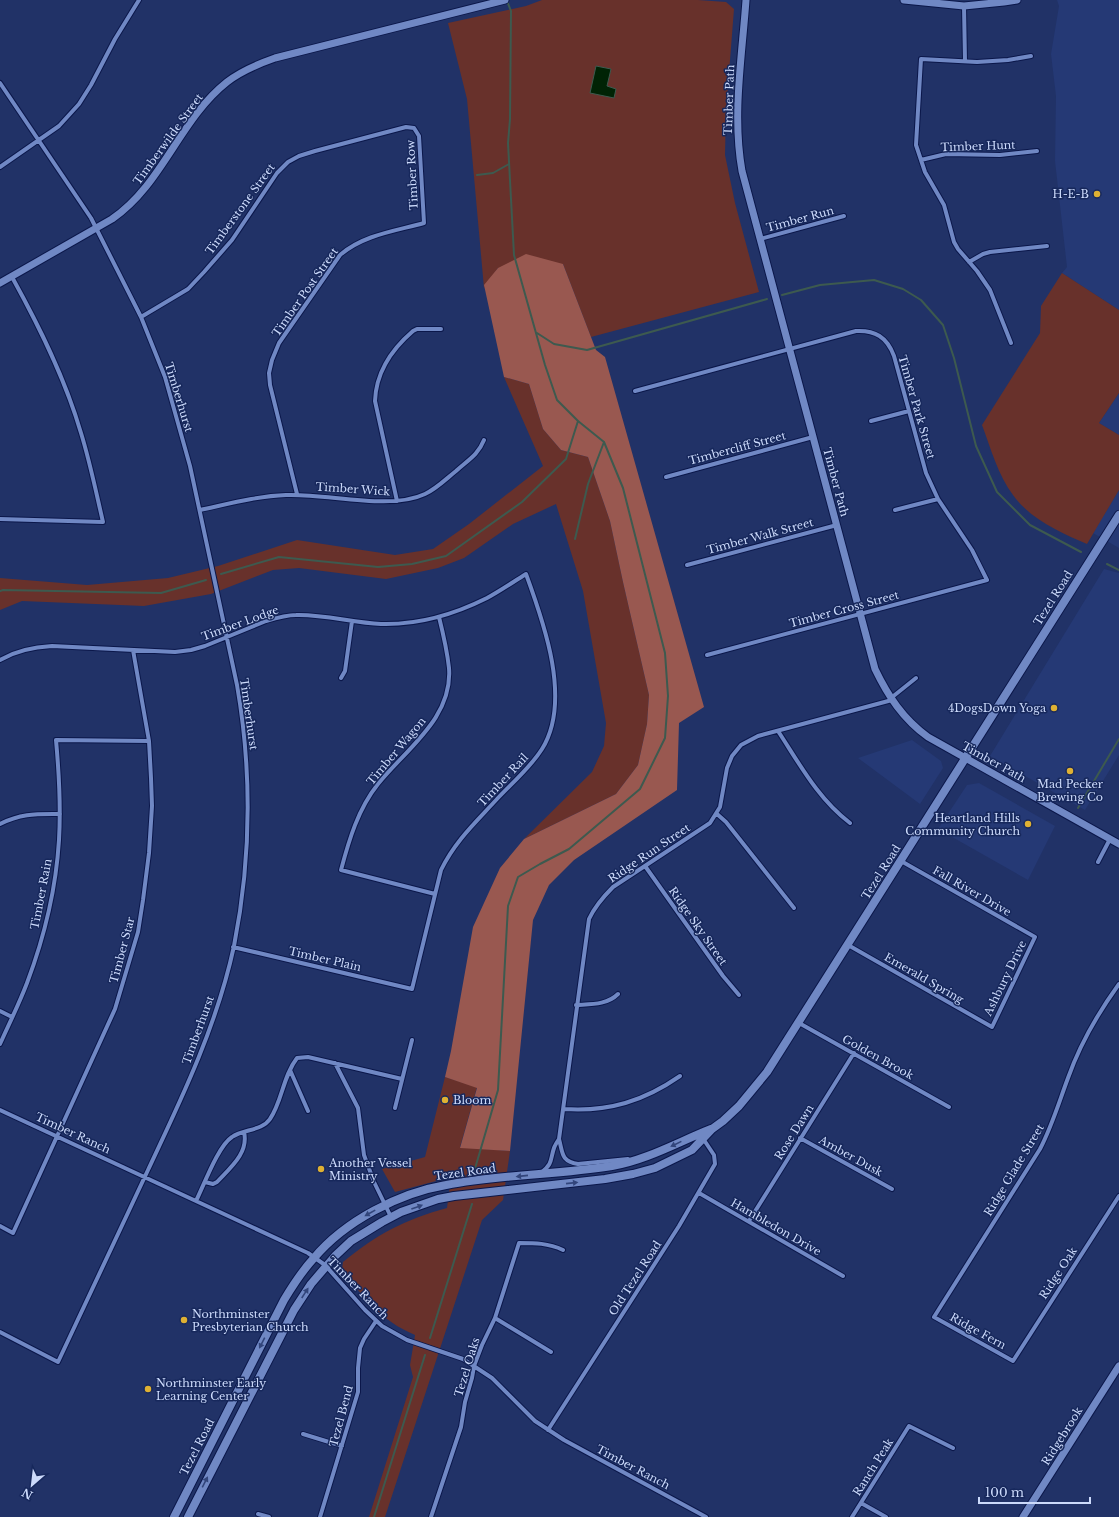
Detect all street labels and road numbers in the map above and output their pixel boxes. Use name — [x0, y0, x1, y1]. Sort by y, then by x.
street label: Timber Path — [721, 64, 737, 136]
street label: Timberwilde Street — [130, 90, 206, 187]
street label: Timber Hunt — [940, 138, 1016, 154]
street label: Timber Row — [403, 139, 421, 211]
street label: Timberstone Street — [202, 160, 278, 257]
street label: Timber Run — [765, 203, 836, 235]
street label: Timber Post Street — [269, 244, 341, 339]
street label: Timber Park Street — [895, 354, 939, 461]
street label: Timberhurst — [162, 360, 196, 434]
street label: Timbercliff Street — [687, 428, 788, 468]
street label: Timber Path — [820, 446, 852, 518]
street label: Timber Wick — [315, 479, 391, 499]
street label: Timber Walk Street — [705, 515, 816, 557]
street label: Tezel Road — [1031, 567, 1076, 628]
street label: Timber Cross Street — [788, 587, 901, 630]
street label: Timber Lodge — [199, 603, 281, 643]
street label: Timberhurst — [237, 677, 261, 752]
street label: Timber Wagon — [363, 714, 429, 788]
street label: Timber Path — [960, 739, 1029, 786]
street label: Timber Rail — [475, 750, 532, 810]
street label: Ridge Run Street — [605, 820, 693, 886]
street label: Tezel Road — [859, 841, 904, 902]
street label: Timber Rain — [27, 857, 55, 931]
street label: Fall River Drive — [930, 863, 1014, 919]
street label: Ridge Sky Street — [666, 884, 731, 969]
street label: Timber Star — [106, 915, 138, 985]
street label: Ashbury Drive — [980, 938, 1029, 1019]
street label: Timber Plain — [287, 944, 363, 974]
street label: Emerald Spring — [882, 950, 967, 1007]
street label: Timberhurst — [179, 993, 217, 1066]
street label: Golden Brook — [840, 1032, 916, 1083]
street label: Rose Dawn — [771, 1101, 817, 1162]
street label: Timber Ranch — [33, 1109, 113, 1157]
street label: Ridge Glade Street — [981, 1121, 1047, 1219]
street label: Amber Dusk — [816, 1132, 886, 1179]
street label: Tezel Road — [433, 1161, 497, 1183]
street label: Hambledon Drive — [728, 1195, 824, 1259]
street label: Old Tezel Road — [606, 1237, 665, 1318]
street label: Ridge Oak — [1036, 1244, 1080, 1302]
street label: Timber Ranch — [325, 1254, 392, 1322]
street label: Ridge Fern — [948, 1310, 1009, 1352]
street label: Tezel Oaks — [451, 1336, 483, 1398]
street label: Tezel Bend — [326, 1383, 356, 1448]
street label: Ridgebrook — [1039, 1404, 1086, 1468]
street label: Tezel Road — [177, 1416, 218, 1478]
street label: Ranch Peak — [850, 1435, 896, 1498]
street label: Timber Ranch — [594, 1442, 673, 1493]

